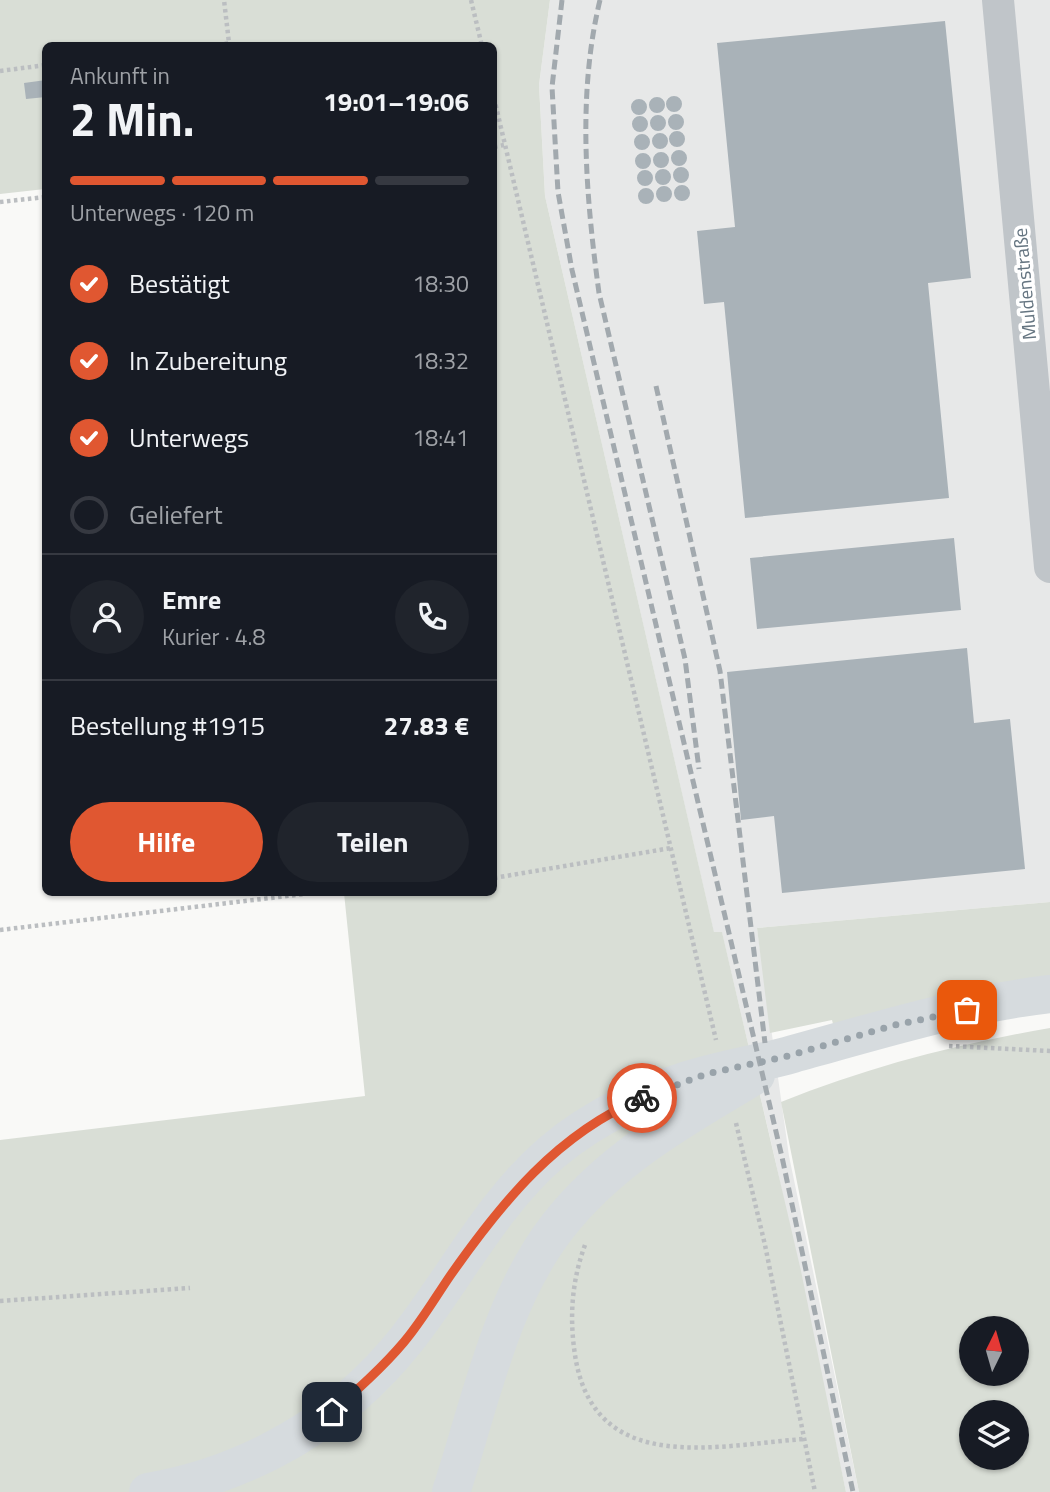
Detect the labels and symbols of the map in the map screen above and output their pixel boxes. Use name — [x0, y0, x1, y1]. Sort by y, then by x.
street label: Muldenstraße — [1005, 227, 1043, 341]
pin — [937, 980, 997, 1040]
courier — [607, 1063, 677, 1133]
north arrow — [959, 1316, 1029, 1386]
pin — [302, 1382, 362, 1442]

